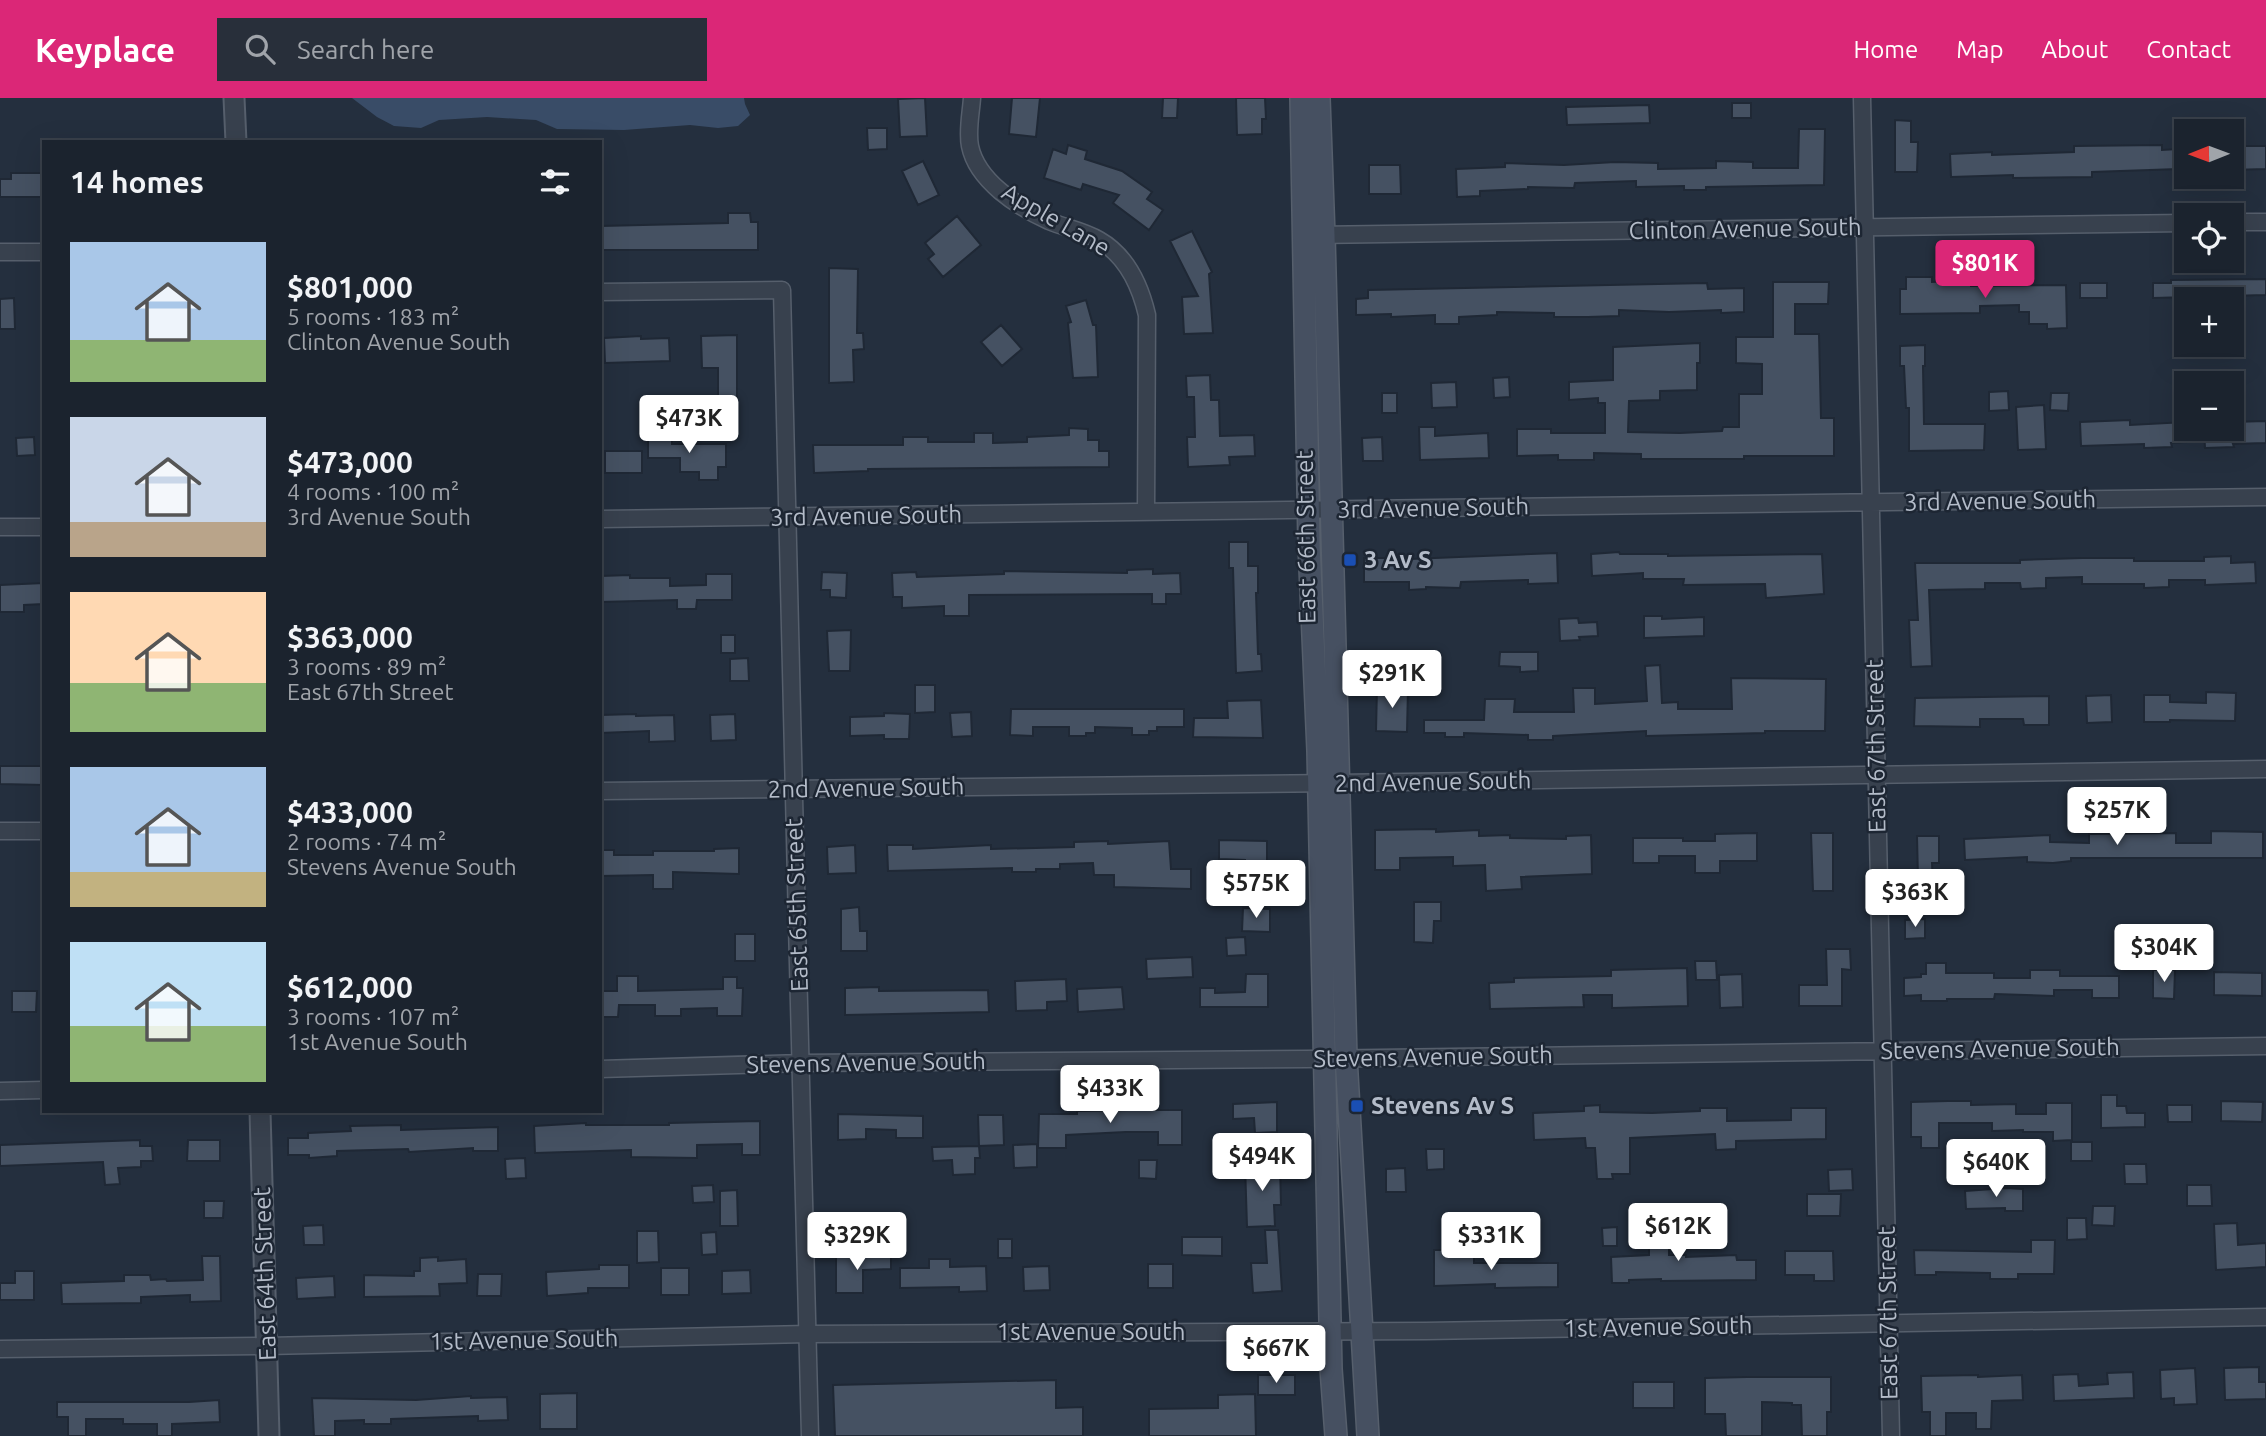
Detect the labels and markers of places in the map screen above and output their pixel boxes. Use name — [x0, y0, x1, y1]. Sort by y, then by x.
pin: $801K — [1936, 240, 2034, 300]
pin: $473K — [640, 396, 738, 455]
place label: 3 Av S — [1364, 546, 1432, 573]
marker: 3 Av S — [1342, 552, 1358, 568]
pin: $291K — [1343, 650, 1441, 710]
pin: $257K — [2068, 788, 2166, 847]
pin: $575K — [1207, 860, 1305, 920]
pin: $363K — [1866, 870, 1964, 929]
pin: $304K — [2115, 924, 2213, 984]
pin: $433K — [1061, 1066, 1159, 1125]
place label: Stevens Av S — [1371, 1092, 1514, 1119]
marker: Stevens Av S — [1349, 1098, 1365, 1114]
pin: $494K — [1213, 1134, 1311, 1193]
pin: $640K — [1947, 1140, 2045, 1199]
pin: $612K — [1629, 1204, 1727, 1263]
pin: $329K — [808, 1212, 906, 1272]
pin: $331K — [1442, 1212, 1540, 1272]
pin: $667K — [1227, 1326, 1325, 1385]

